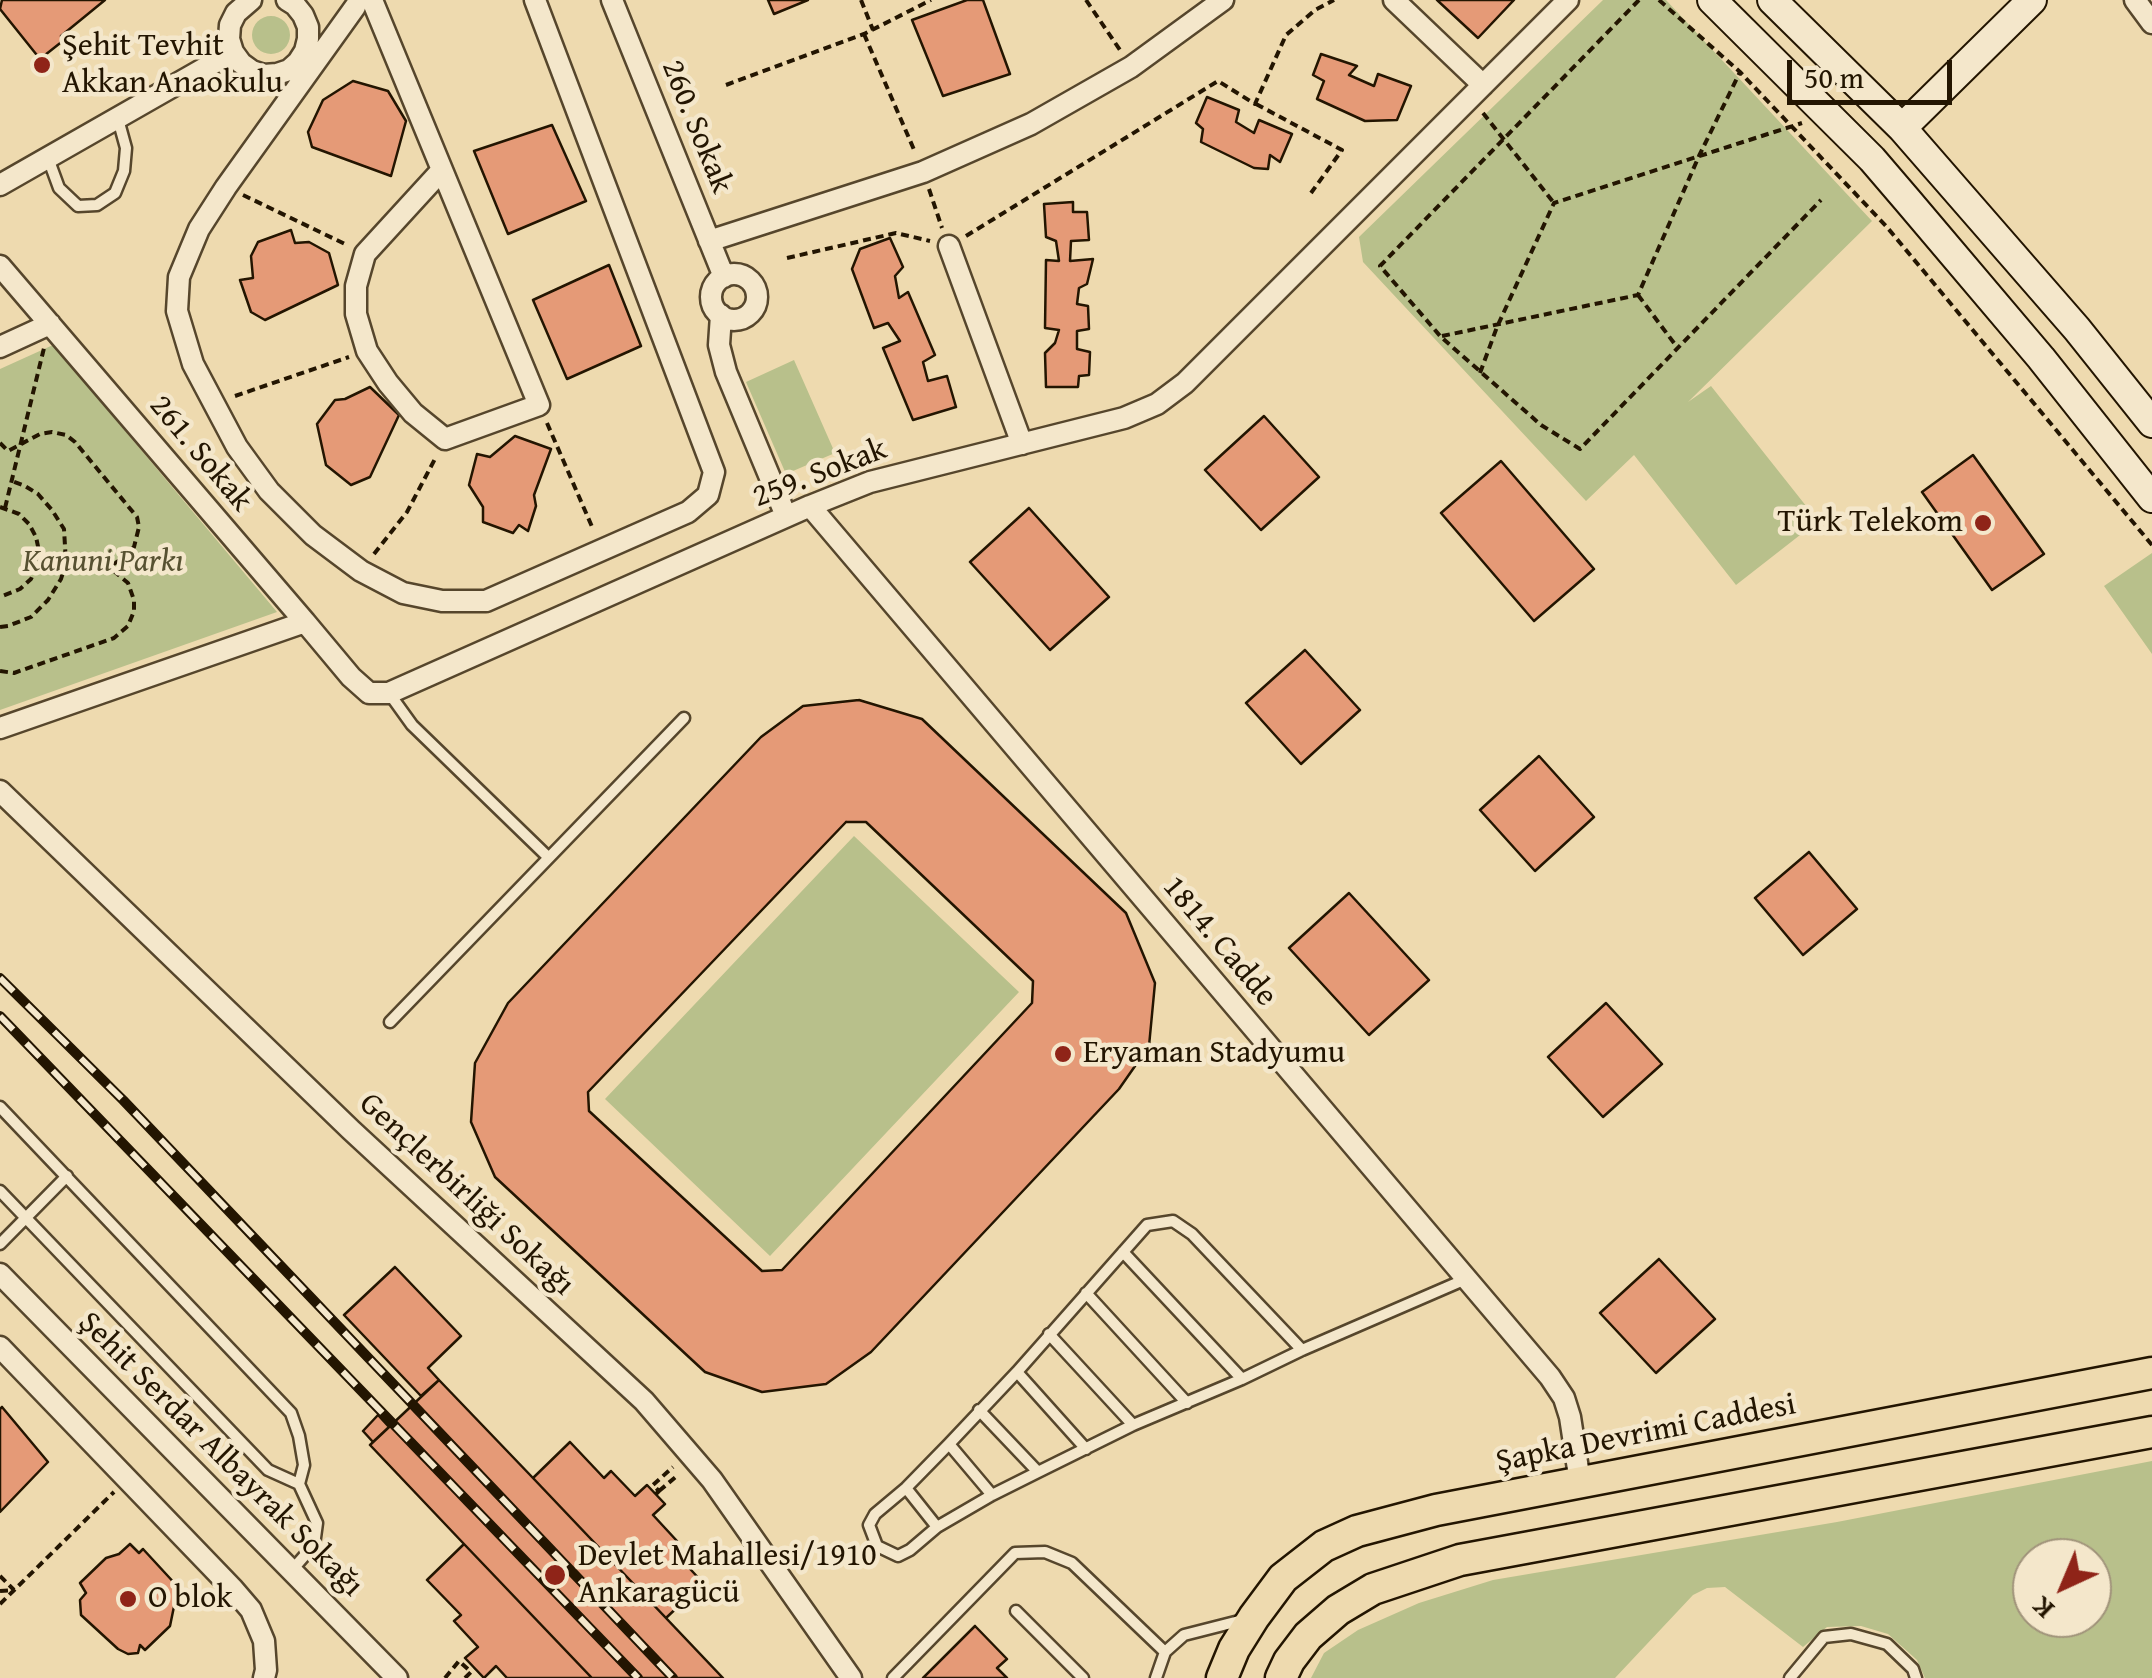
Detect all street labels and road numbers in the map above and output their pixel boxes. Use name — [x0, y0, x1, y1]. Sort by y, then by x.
street label: 260. Sokak — [652, 55, 740, 199]
street label: 261. Sokak — [140, 388, 260, 520]
street label: 259. Sokak — [747, 431, 893, 517]
street label: 1814. Cadde — [1153, 869, 1285, 1015]
street label: Gençlerbirliği Sokağı — [350, 1085, 582, 1305]
street label: Şehit Serdar Albayrak Sokağı — [69, 1304, 371, 1606]
street label: Şapka Devrimi Caddesi — [1493, 1386, 1799, 1482]

